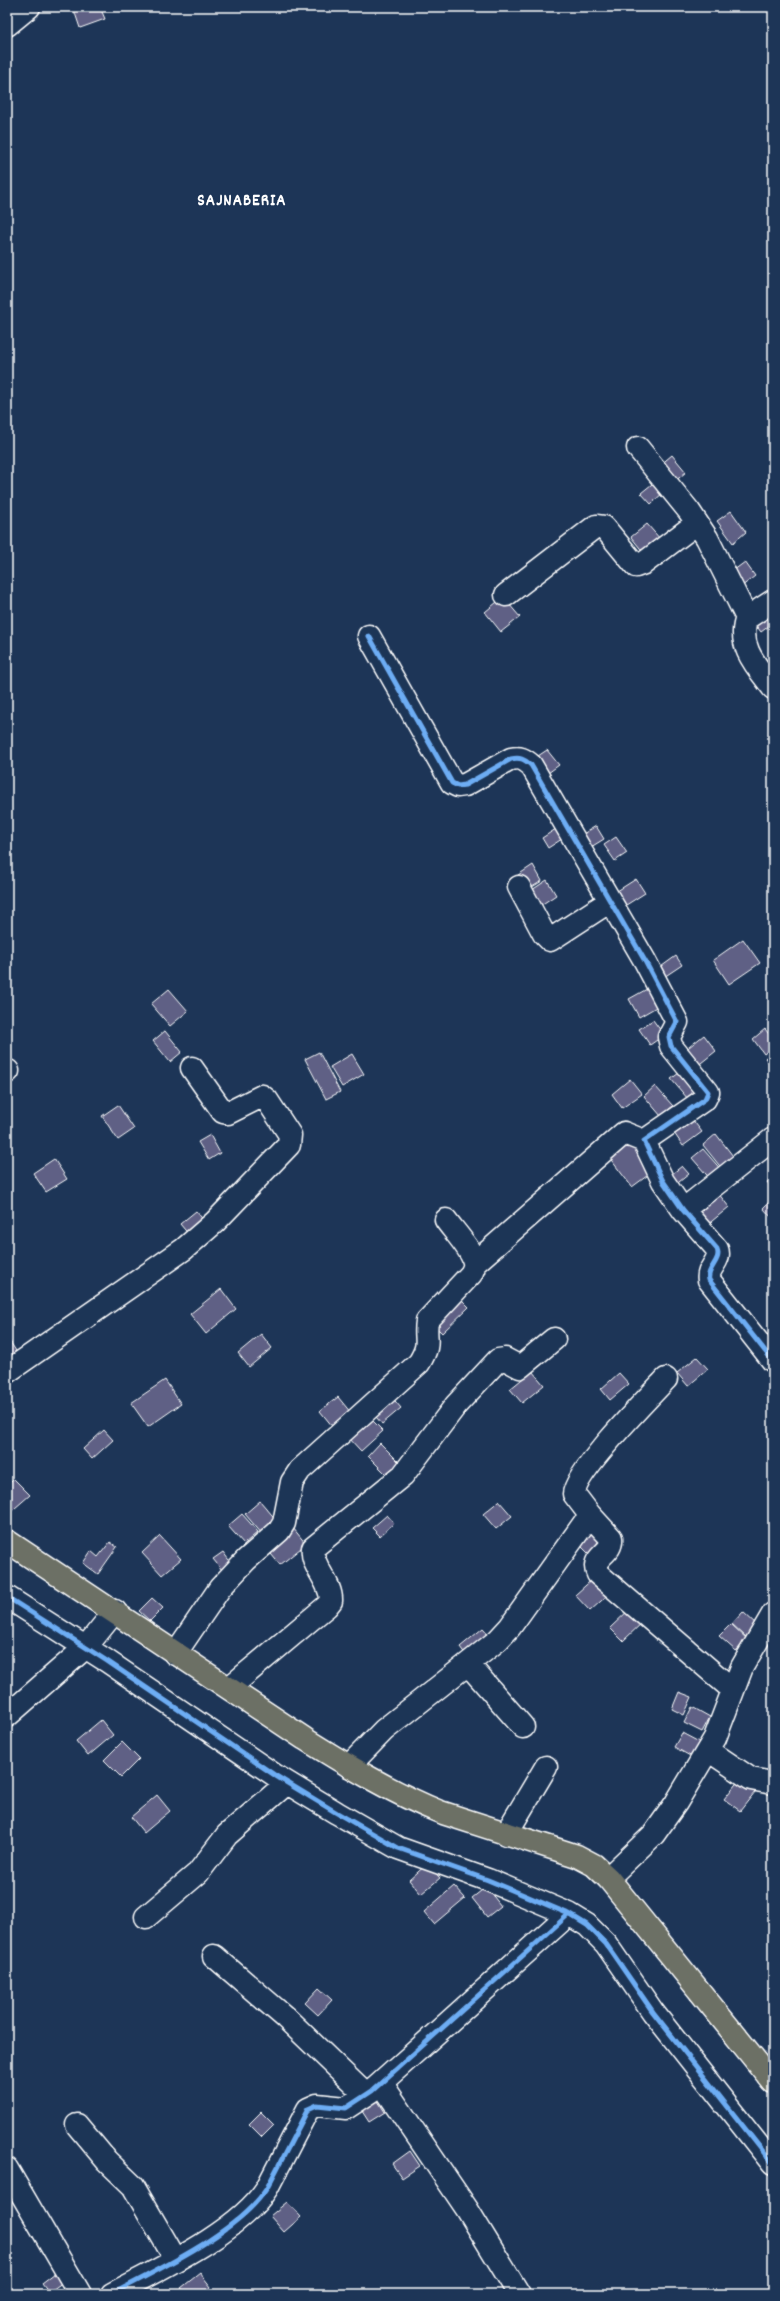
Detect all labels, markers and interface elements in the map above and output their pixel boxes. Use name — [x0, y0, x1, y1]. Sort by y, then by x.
district label: SAJNABERIA — [197, 190, 287, 214]

